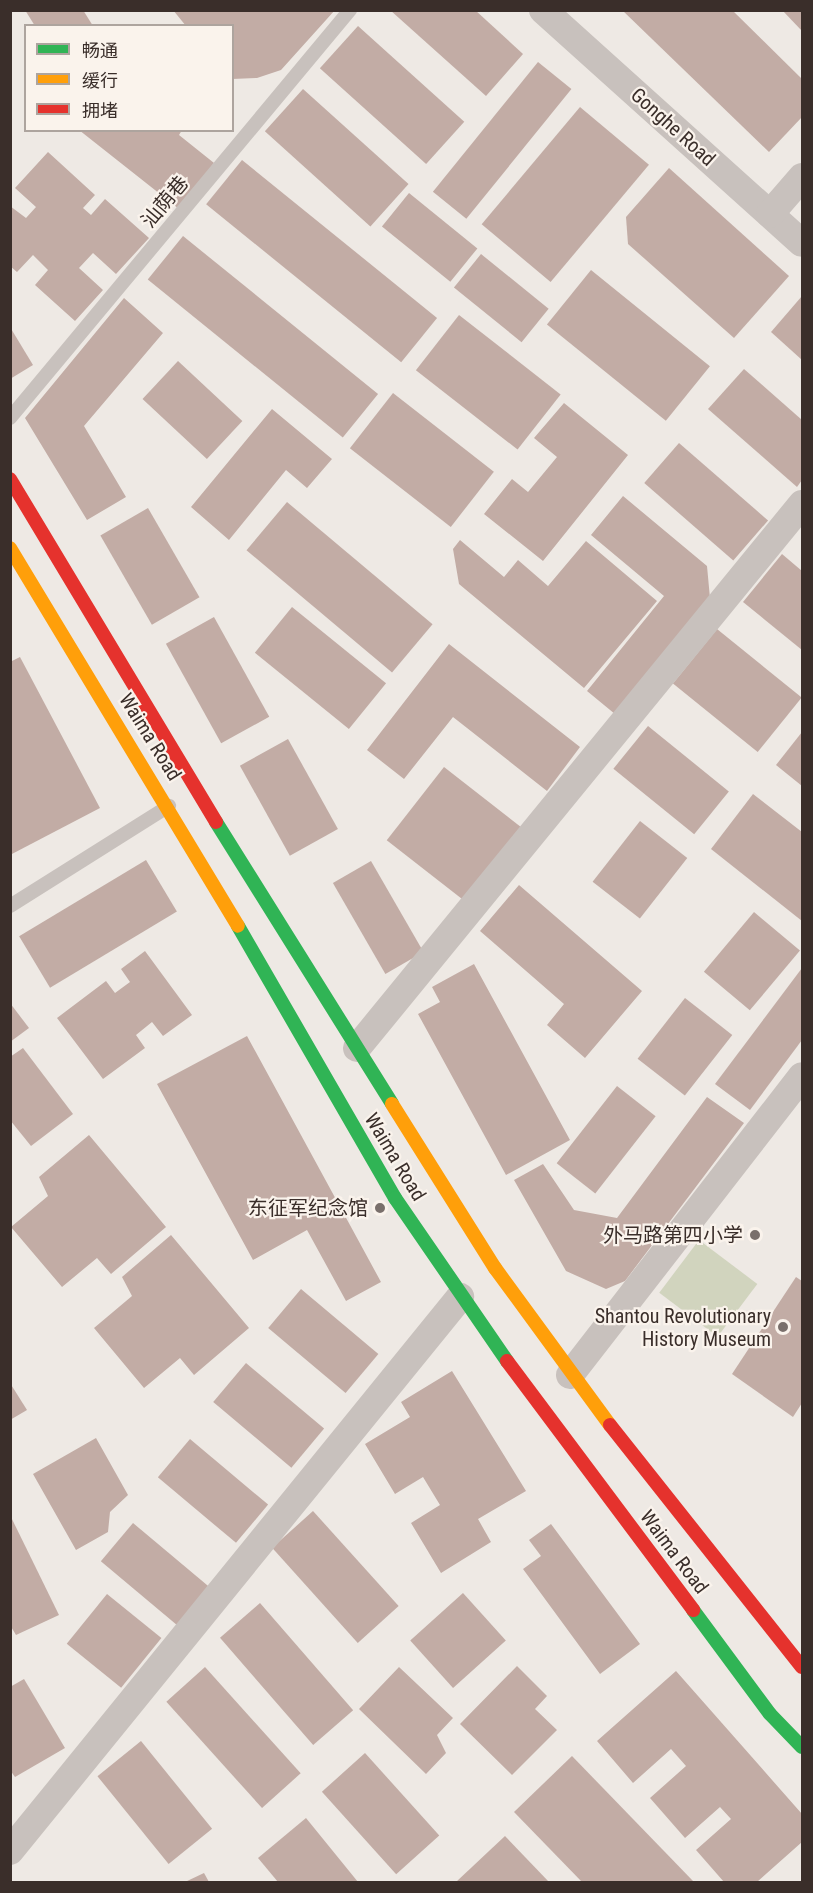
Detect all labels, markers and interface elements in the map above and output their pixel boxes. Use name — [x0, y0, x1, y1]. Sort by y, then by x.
legend — [24, 24, 234, 132]
text: 畅通 — [82, 40, 118, 61]
text: 缓行 — [82, 70, 118, 91]
street label: Gonghe Road — [626, 83, 720, 171]
text: 拥堵 — [82, 100, 118, 121]
street label: 汕荫巷 — [137, 171, 193, 233]
street label: Waima Road — [114, 689, 186, 785]
street label: Waima Road — [359, 1109, 431, 1205]
place label: 东征军纪念馆 — [248, 1196, 368, 1220]
marker: 东征军纪念馆 — [373, 1201, 387, 1215]
place label: 外马路第四小学 — [603, 1223, 743, 1247]
marker: 外马路第四小学 — [748, 1228, 762, 1242]
place label: Shantou Revolutionary History Museum — [595, 1304, 771, 1351]
marker: Shantou Revolutionary History Museum — [776, 1320, 790, 1334]
street label: Waima Road — [635, 1505, 713, 1599]

